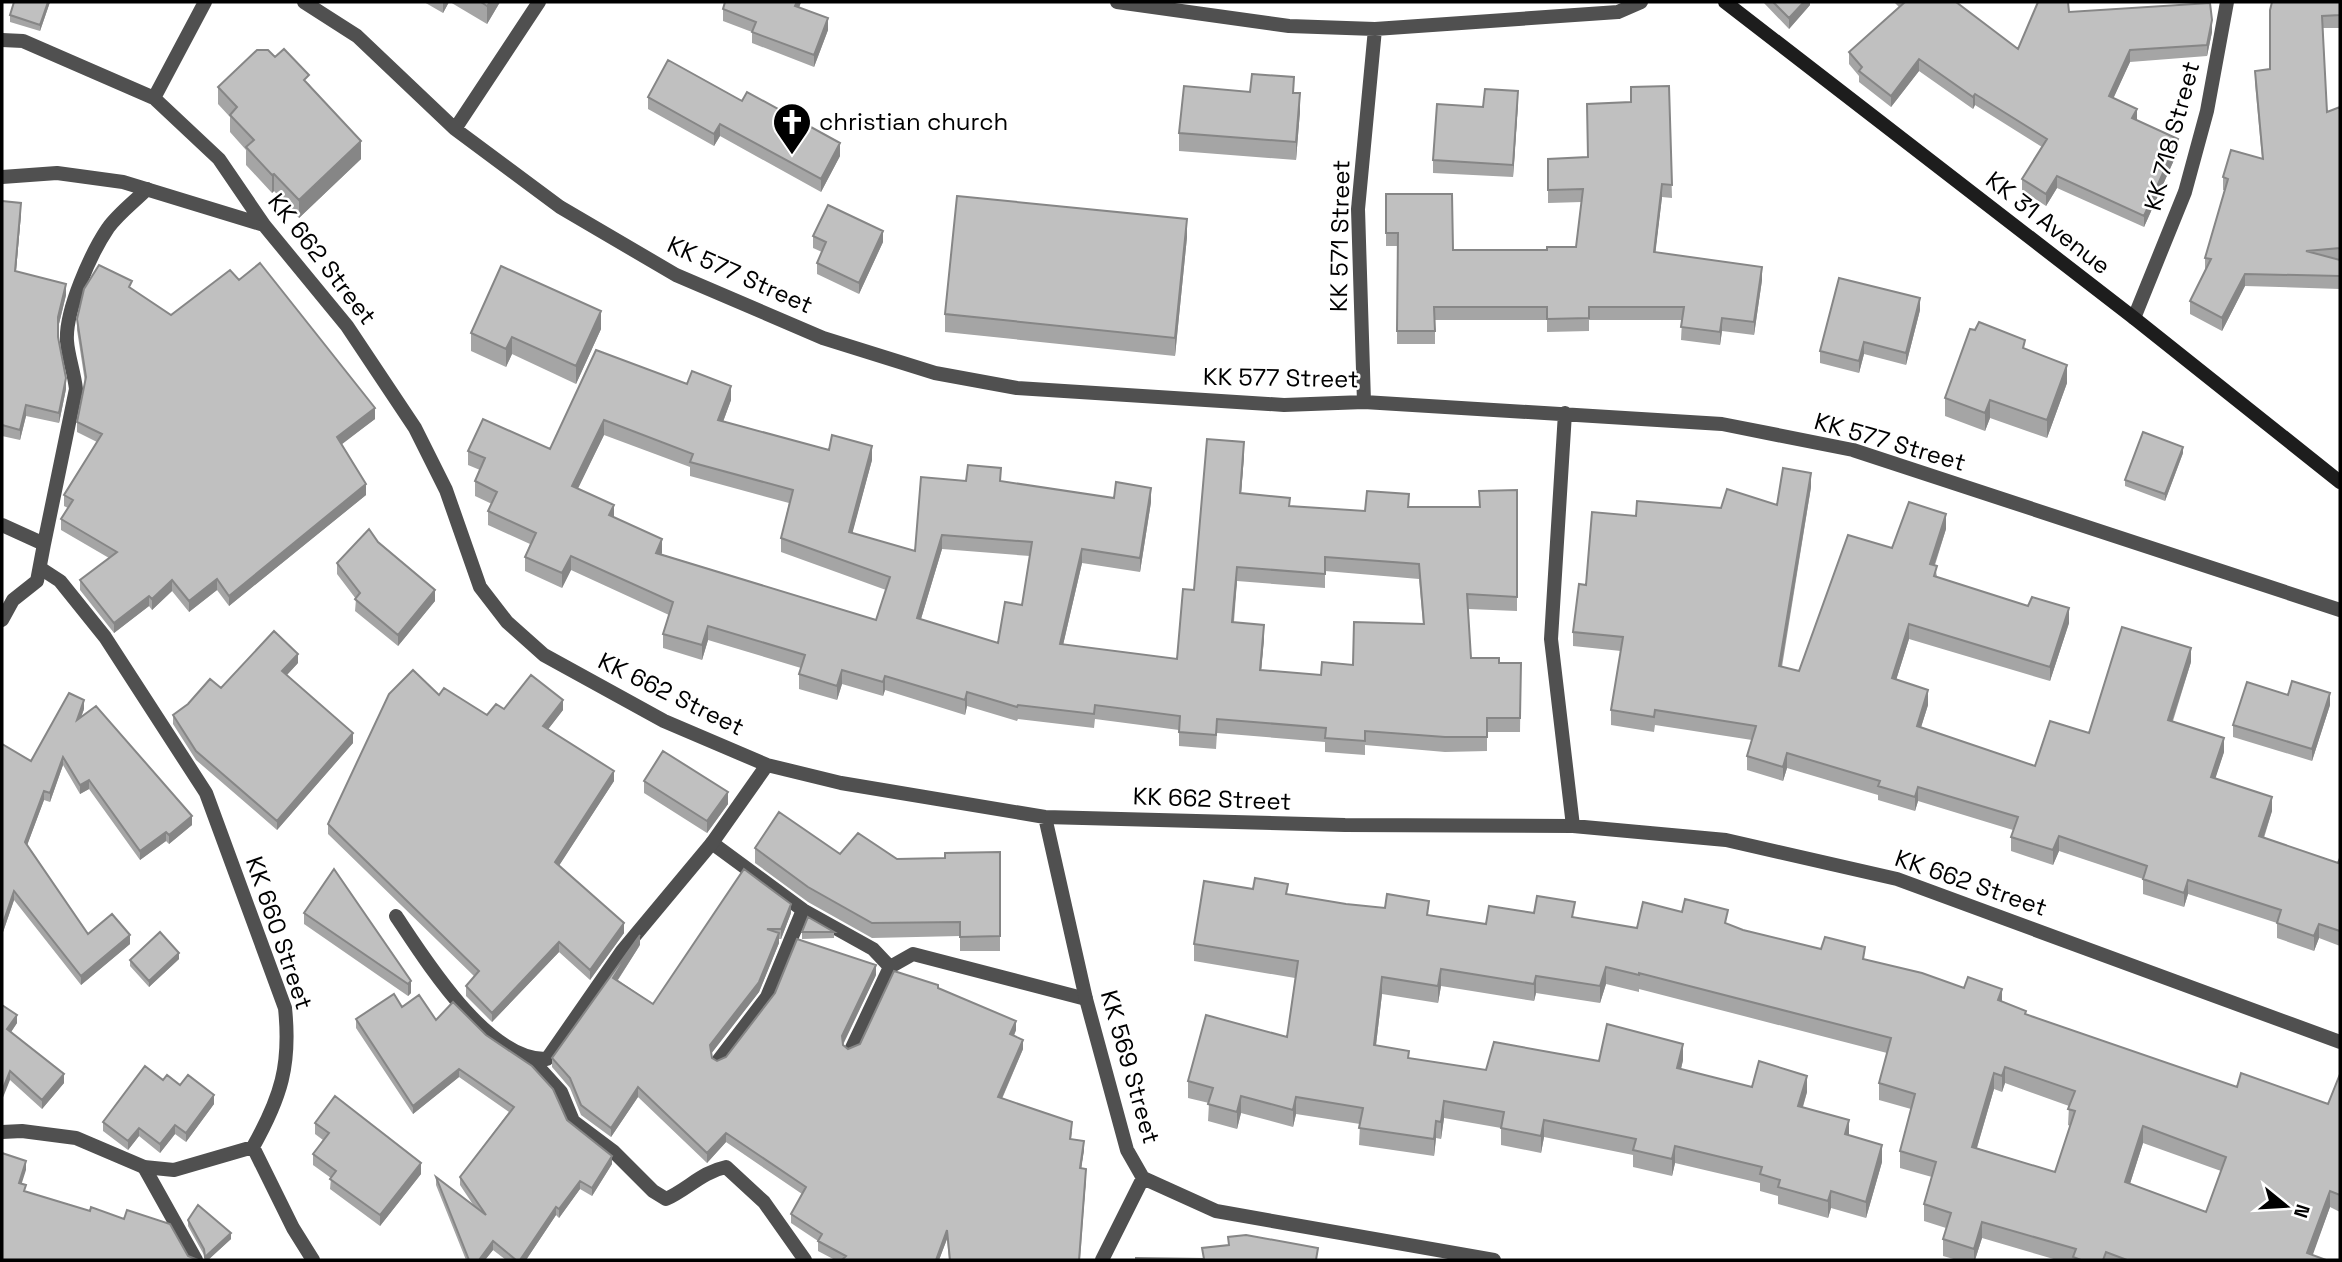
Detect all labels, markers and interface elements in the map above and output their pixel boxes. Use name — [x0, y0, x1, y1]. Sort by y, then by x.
street label: KK 718 Street — [2137, 58, 2206, 214]
church icon: christian church — [771, 101, 813, 156]
place label: christian church — [819, 106, 1008, 137]
street label: KK 571 Street — [1323, 160, 1356, 312]
street label: KK 31 Avenue — [1980, 164, 2117, 281]
street label: KK 662 Street — [261, 187, 383, 331]
street label: KK 577 Street — [663, 229, 818, 320]
street label: KK 577 Street — [1203, 361, 1359, 394]
street label: KK 577 Street — [1811, 405, 1969, 478]
street label: KK 662 Street — [593, 645, 749, 742]
street label: KK 662 Street — [1132, 780, 1292, 817]
street label: KK 662 Street — [1891, 842, 2051, 923]
street label: KK 660 Street — [239, 852, 320, 1013]
street label: KK 569 Street — [1094, 986, 1167, 1147]
north arrow — [2251, 1171, 2321, 1241]
text: N — [2288, 1201, 2316, 1221]

